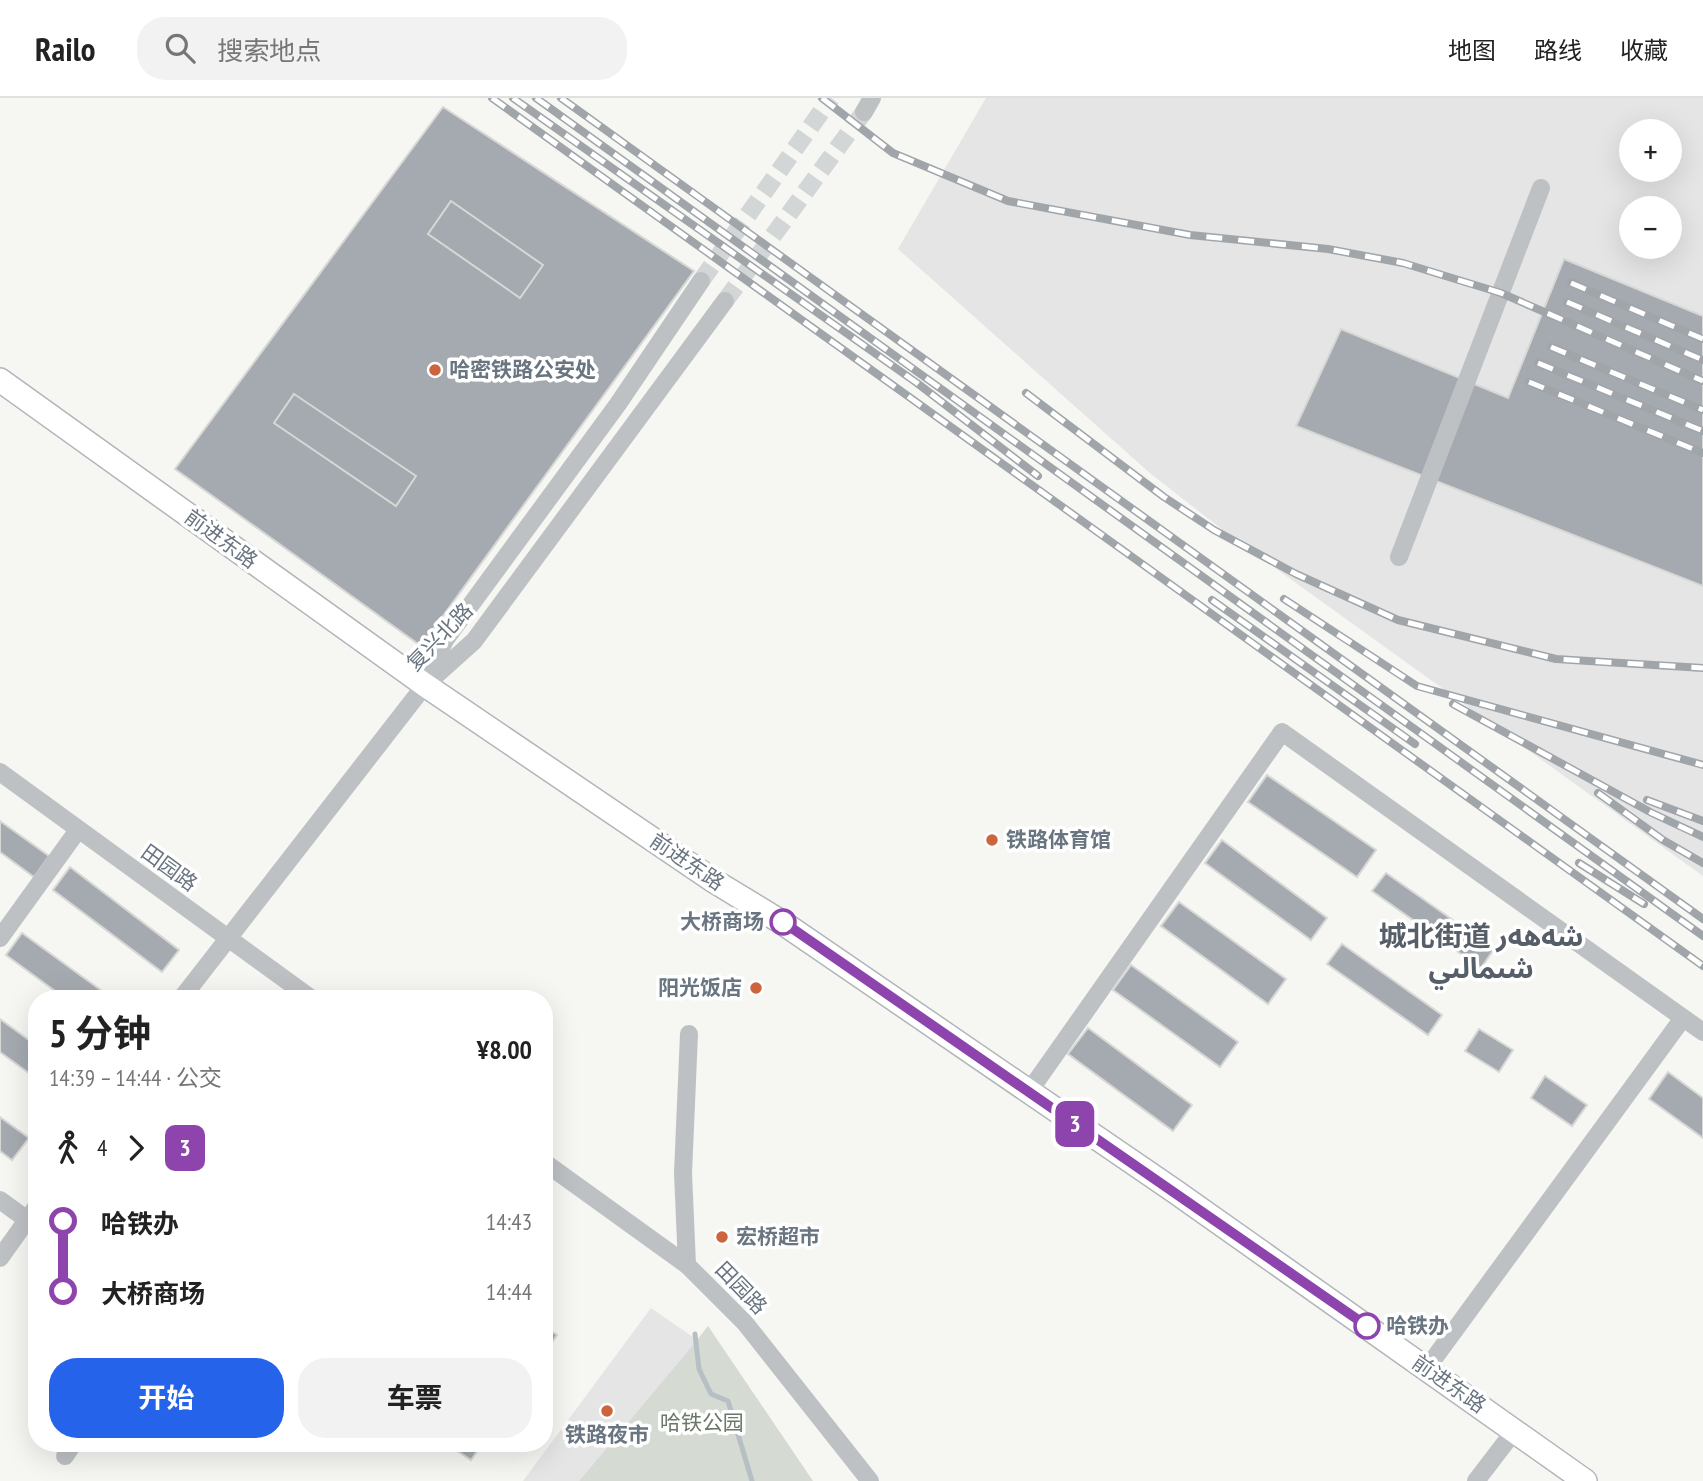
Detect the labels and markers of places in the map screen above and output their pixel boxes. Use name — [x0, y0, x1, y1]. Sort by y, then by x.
place label: 哈密铁路公安处 — [449, 356, 596, 383]
marker: 哈密铁路公安处 — [427, 362, 443, 378]
place label: 铁路体育馆 — [1006, 826, 1111, 853]
marker: 铁路体育馆 — [984, 832, 1000, 848]
place label: 大桥商场 — [680, 908, 764, 935]
marker: 大桥商场 — [770, 909, 796, 935]
place label: 阳光饭店 — [658, 974, 742, 1001]
marker: 阳光饭店 — [748, 980, 764, 996]
place label: 宏桥超市 — [736, 1223, 820, 1250]
marker: 宏桥超市 — [714, 1229, 730, 1245]
place label: 哈铁办 — [1386, 1312, 1449, 1339]
marker: 哈铁办 — [1354, 1313, 1380, 1339]
marker: 铁路夜市 — [599, 1403, 615, 1419]
place label: 铁路夜市 — [565, 1421, 649, 1448]

